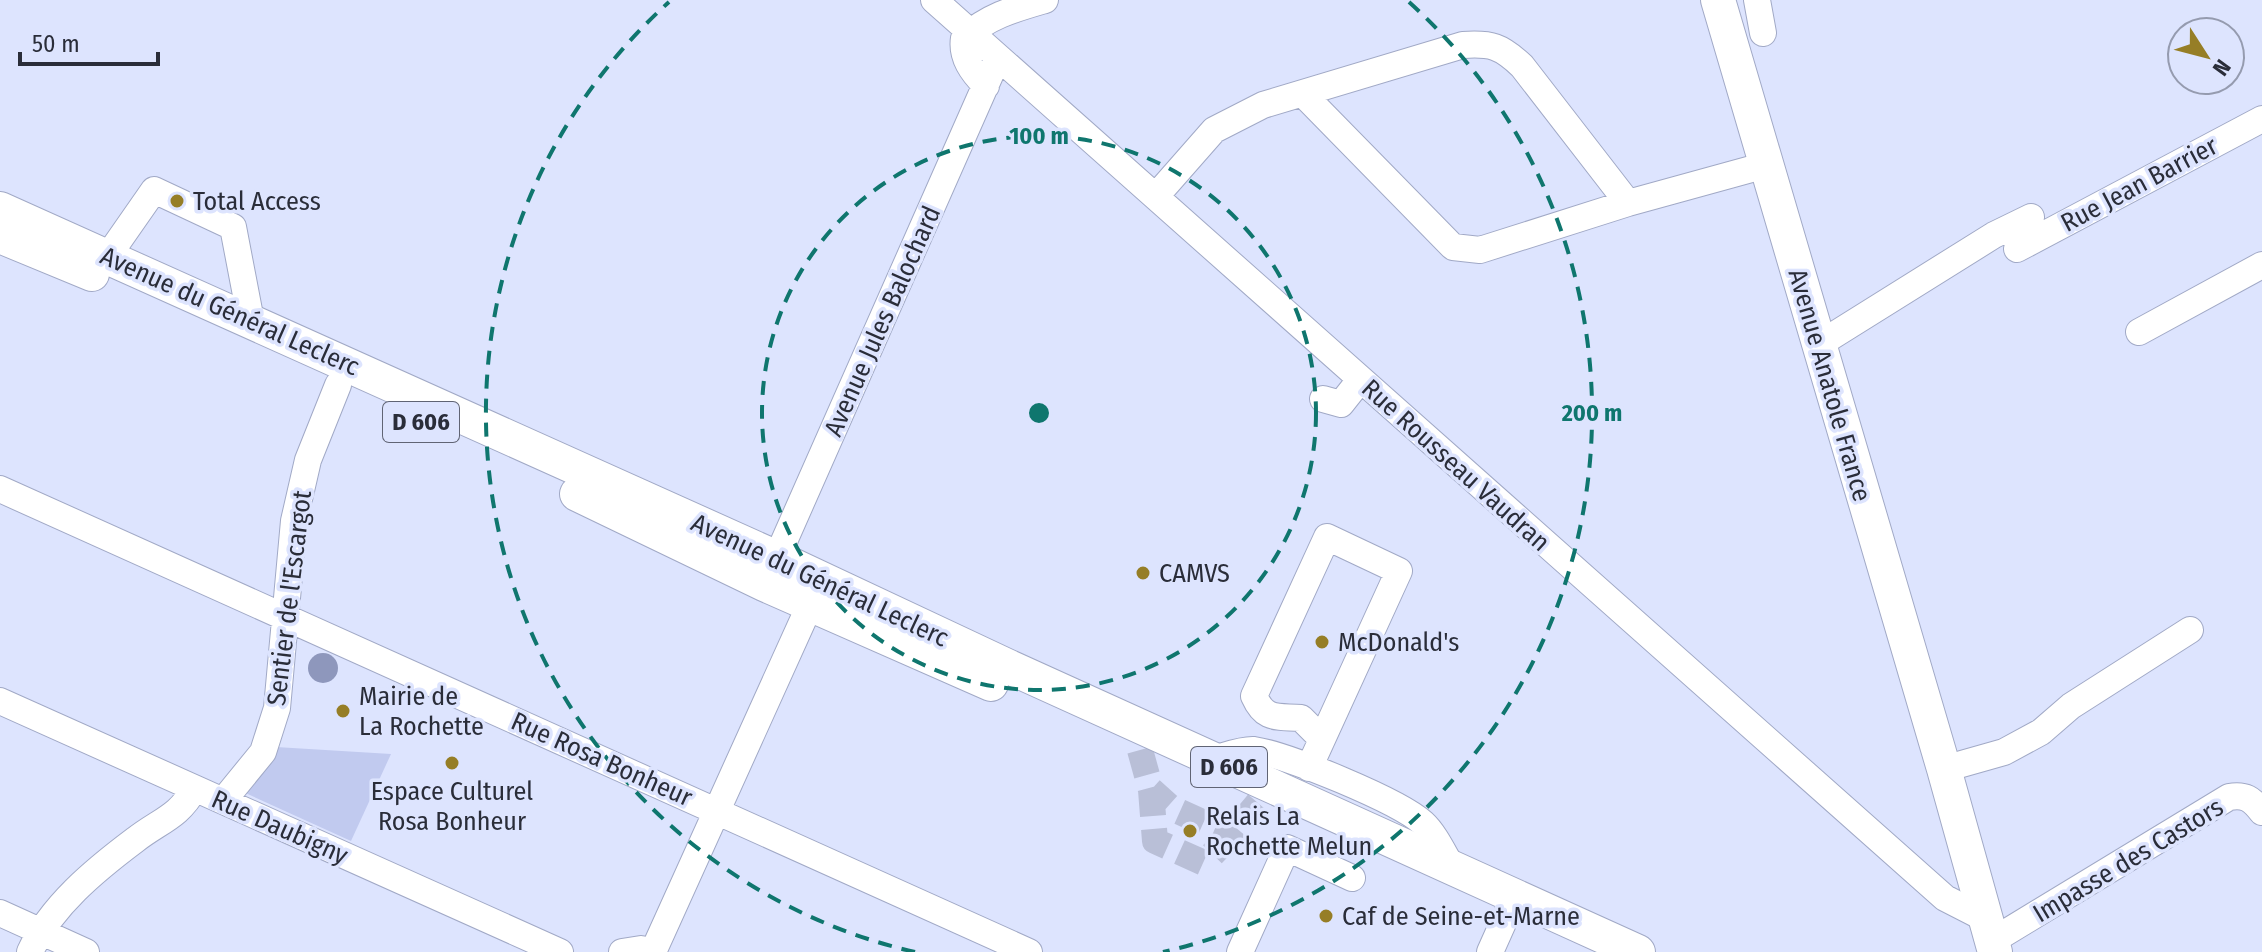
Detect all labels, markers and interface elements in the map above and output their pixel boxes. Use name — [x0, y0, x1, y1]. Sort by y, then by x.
scale bar — [20, 16, 158, 66]
north arrow — [2166, 16, 2246, 96]
text: 50 m — [32, 30, 80, 58]
text: N — [2207, 54, 2237, 81]
text: 100 m — [1009, 122, 1069, 150]
street label: Rue Jean Barrier — [2056, 130, 2223, 239]
place label: Total Access — [193, 186, 321, 217]
marker: Total Access — [168, 192, 186, 210]
street label: Avenue Jules Balochard — [818, 201, 947, 441]
street label: Avenue du Général Leclerc — [96, 240, 364, 383]
street label: Avenue Anatole France — [1781, 265, 1878, 505]
street label: Rue Rousseau Vaudran — [1355, 373, 1556, 558]
centre of rings — [1025, 399, 1053, 427]
text: 200 m — [1561, 399, 1622, 427]
road number: D 606 — [383, 402, 459, 442]
street label: Sentier de l'Escargot — [261, 488, 318, 707]
street label: Avenue du Général Leclerc — [686, 507, 953, 654]
place label: CAMVS — [1159, 558, 1230, 589]
marker: CAMVS — [1134, 564, 1152, 582]
place label: McDonald's — [1338, 627, 1459, 658]
marker: McDonald's — [1313, 633, 1331, 651]
place label: Mairie de La Rochette — [359, 681, 484, 742]
marker: Mairie de La Rochette — [334, 702, 352, 720]
street label: Rue Rosa Bonheur — [507, 706, 697, 813]
road number: D 606 — [1191, 747, 1267, 787]
marker: Espace Culturel Rosa Bonheur — [443, 754, 461, 772]
place label: Espace Culturel Rosa Bonheur — [371, 776, 533, 837]
street label: Rue Daubigny — [207, 784, 353, 871]
street label: Impasse des Castors — [2028, 792, 2229, 929]
place label: Relais La Rochette Melun — [1206, 801, 1372, 862]
marker: Relais La Rochette Melun — [1181, 822, 1199, 840]
place label: Caf de Seine-et-Marne — [1342, 901, 1580, 932]
marker: Caf de Seine-et-Marne — [1317, 907, 1335, 925]

